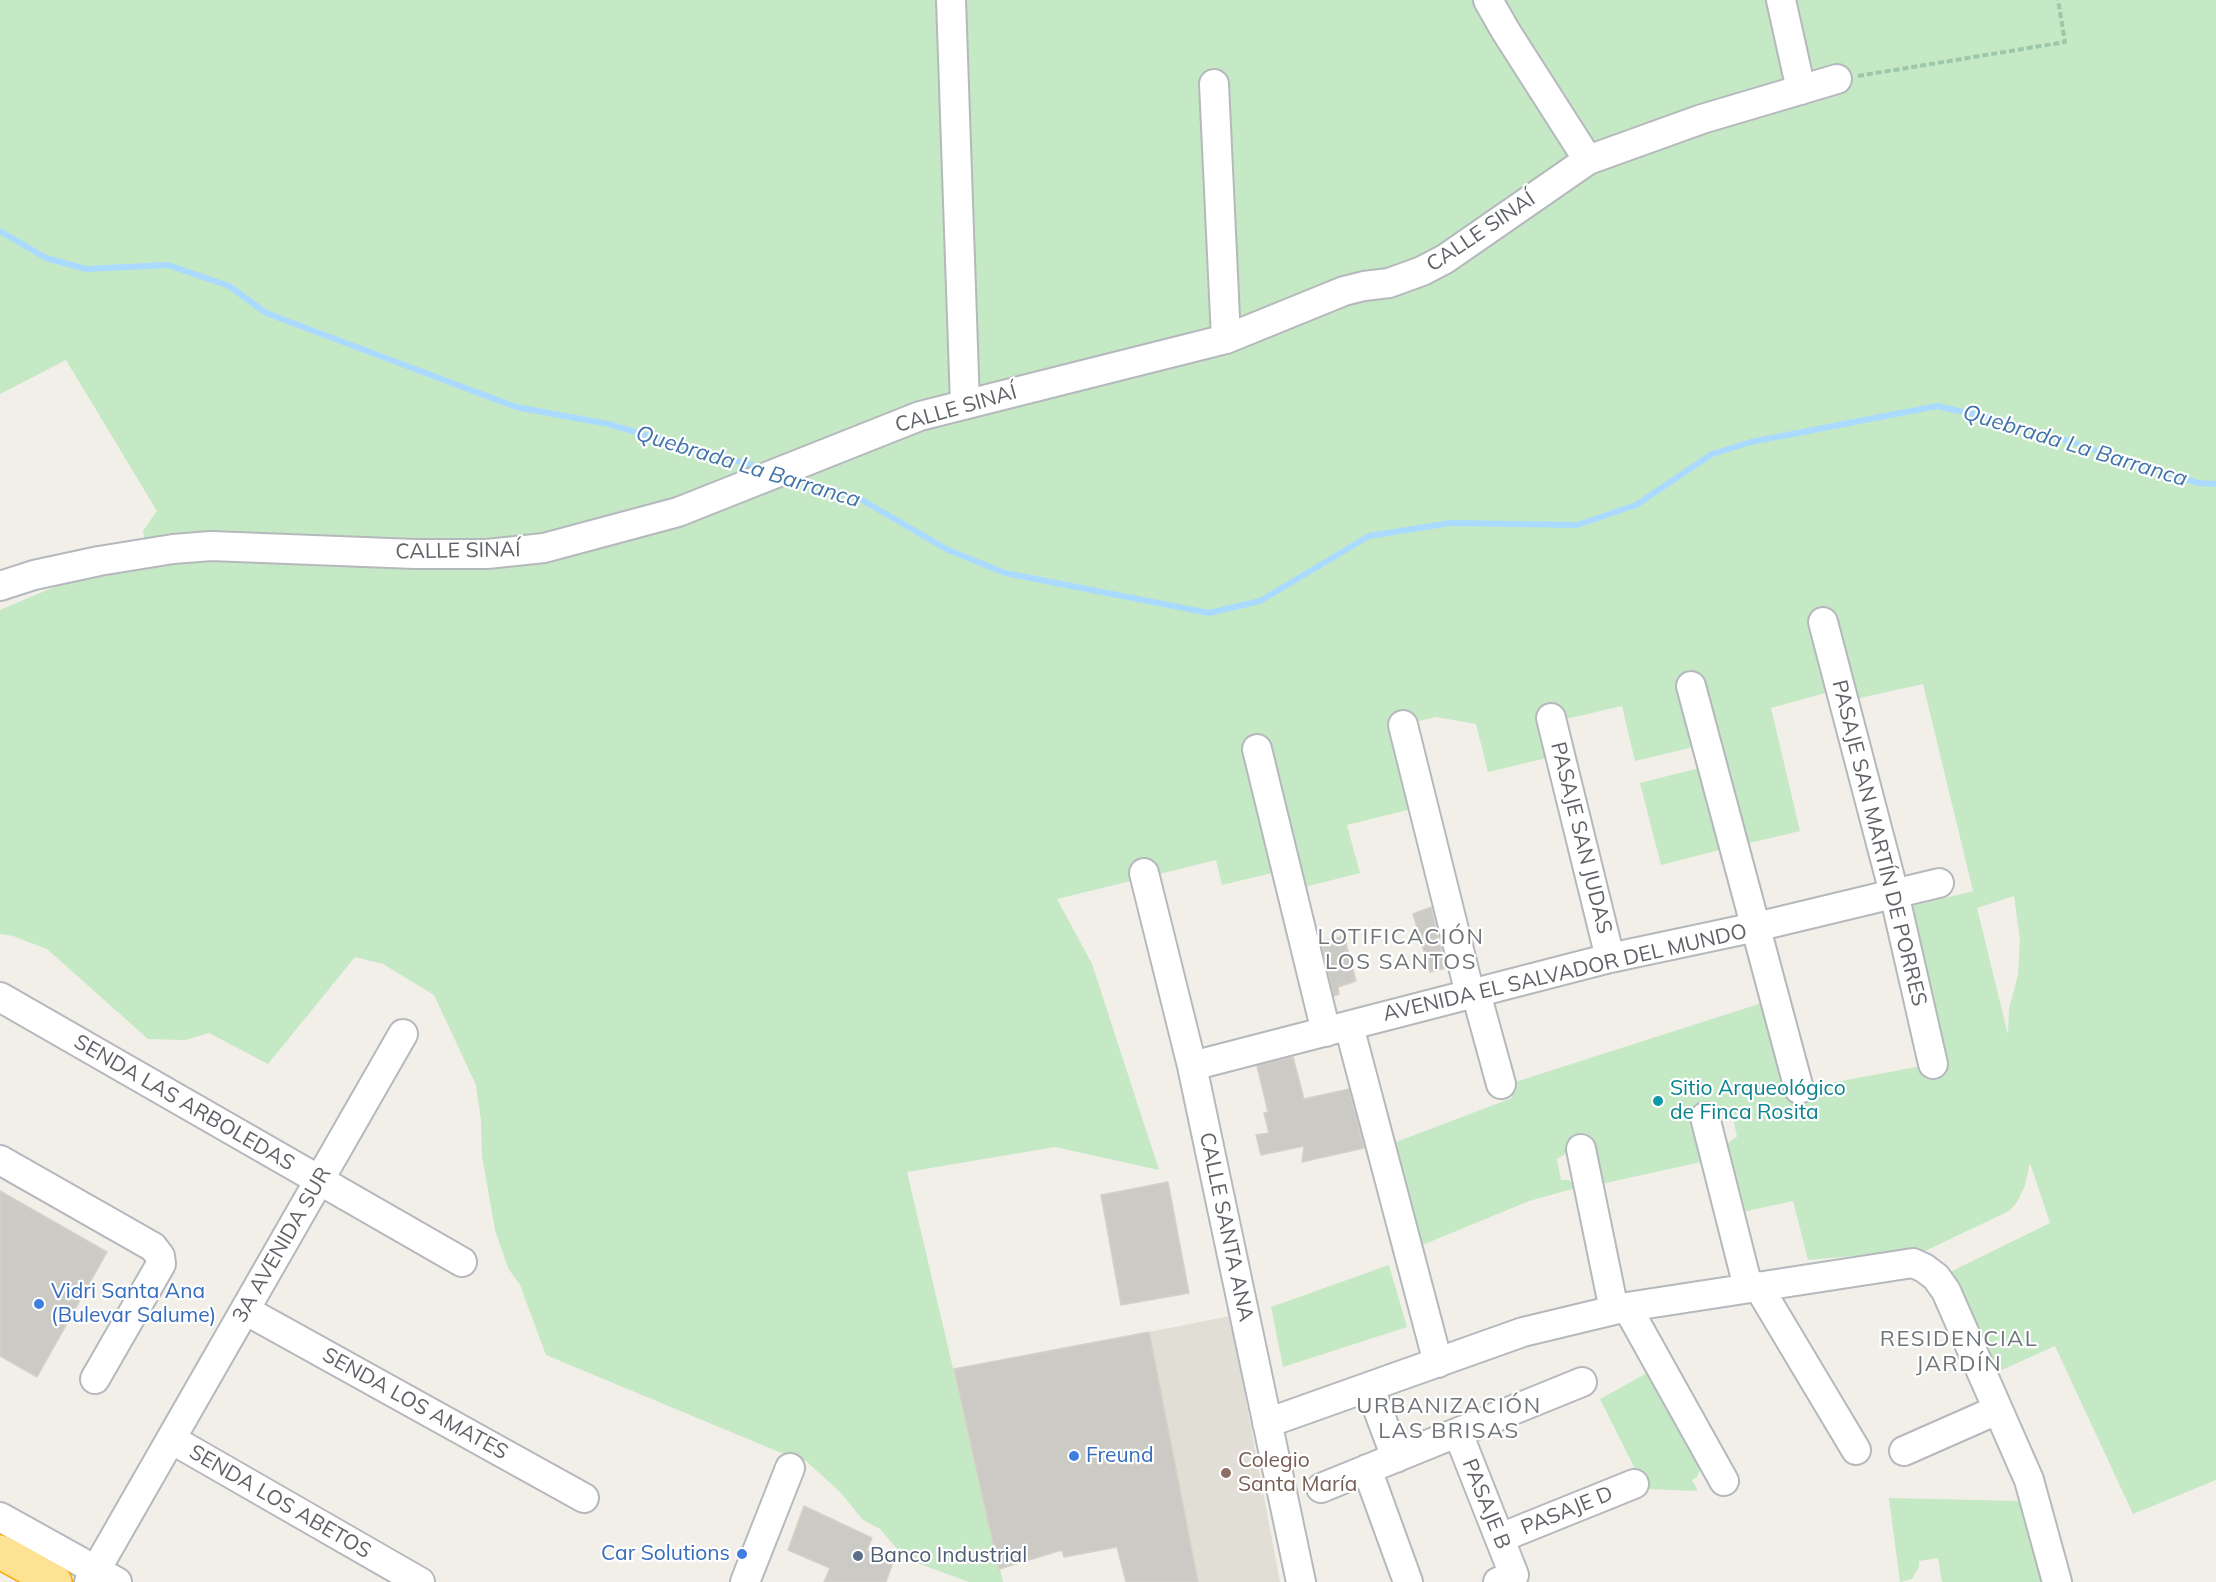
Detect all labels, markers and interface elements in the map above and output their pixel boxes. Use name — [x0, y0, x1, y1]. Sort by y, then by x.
street label: CALLE SINAÍ — [1422, 187, 1540, 277]
street label: CALLE SINAÍ — [892, 380, 1020, 438]
water label: Quebrada La Barranca — [1960, 399, 2190, 493]
water label: Quebrada La Barranca — [633, 420, 863, 514]
street label: CALLE SINAÍ — [395, 537, 521, 565]
street label: PASAJE SAN MARTÍN DE PORRES — [1826, 677, 1932, 1009]
street label: PASAJE SAN JUDAS — [1545, 739, 1617, 937]
street label: AVENIDA EL SALVADOR DEL MUNDO — [1381, 919, 1749, 1027]
district label: LOTIFICACIÓN LOS SANTOS — [1318, 924, 1484, 975]
street label: SENDA LAS ARBOLEDAS — [69, 1029, 299, 1177]
place label: Sitio Arqueológico de Finca Rosita — [1670, 1076, 1846, 1126]
marker: Sitio Arqueológico de Finca Rosita — [1651, 1094, 1665, 1108]
street label: CALLE SANTA ANA — [1194, 1130, 1258, 1324]
street label: 3A AVENIDA SUR — [227, 1163, 337, 1327]
place label: Vidri Santa Ana (Bulevar Salume) — [51, 1279, 216, 1329]
marker: Vidri Santa Ana (Bulevar Salume) — [32, 1297, 46, 1311]
district label: RESIDENCIAL JARDÍN — [1880, 1326, 2038, 1378]
street label: SENDA LOS AMATES — [318, 1343, 512, 1465]
district label: URBANIZACIÓN LAS BRISAS — [1356, 1393, 1542, 1444]
street label: SENDA LOS ABETOS — [185, 1440, 375, 1564]
place label: Freund — [1086, 1443, 1154, 1469]
place label: Colegio Santa María — [1238, 1448, 1357, 1498]
marker: Freund — [1067, 1449, 1081, 1463]
street label: PASAJE B — [1456, 1455, 1516, 1553]
marker: Colegio Santa María — [1219, 1466, 1233, 1480]
street label: PASAJE D — [1517, 1481, 1617, 1541]
place label: Car Solutions — [601, 1541, 730, 1567]
place label: Banco Industrial — [870, 1543, 1027, 1569]
marker: Car Solutions — [735, 1547, 749, 1561]
marker: Banco Industrial — [851, 1549, 865, 1563]

